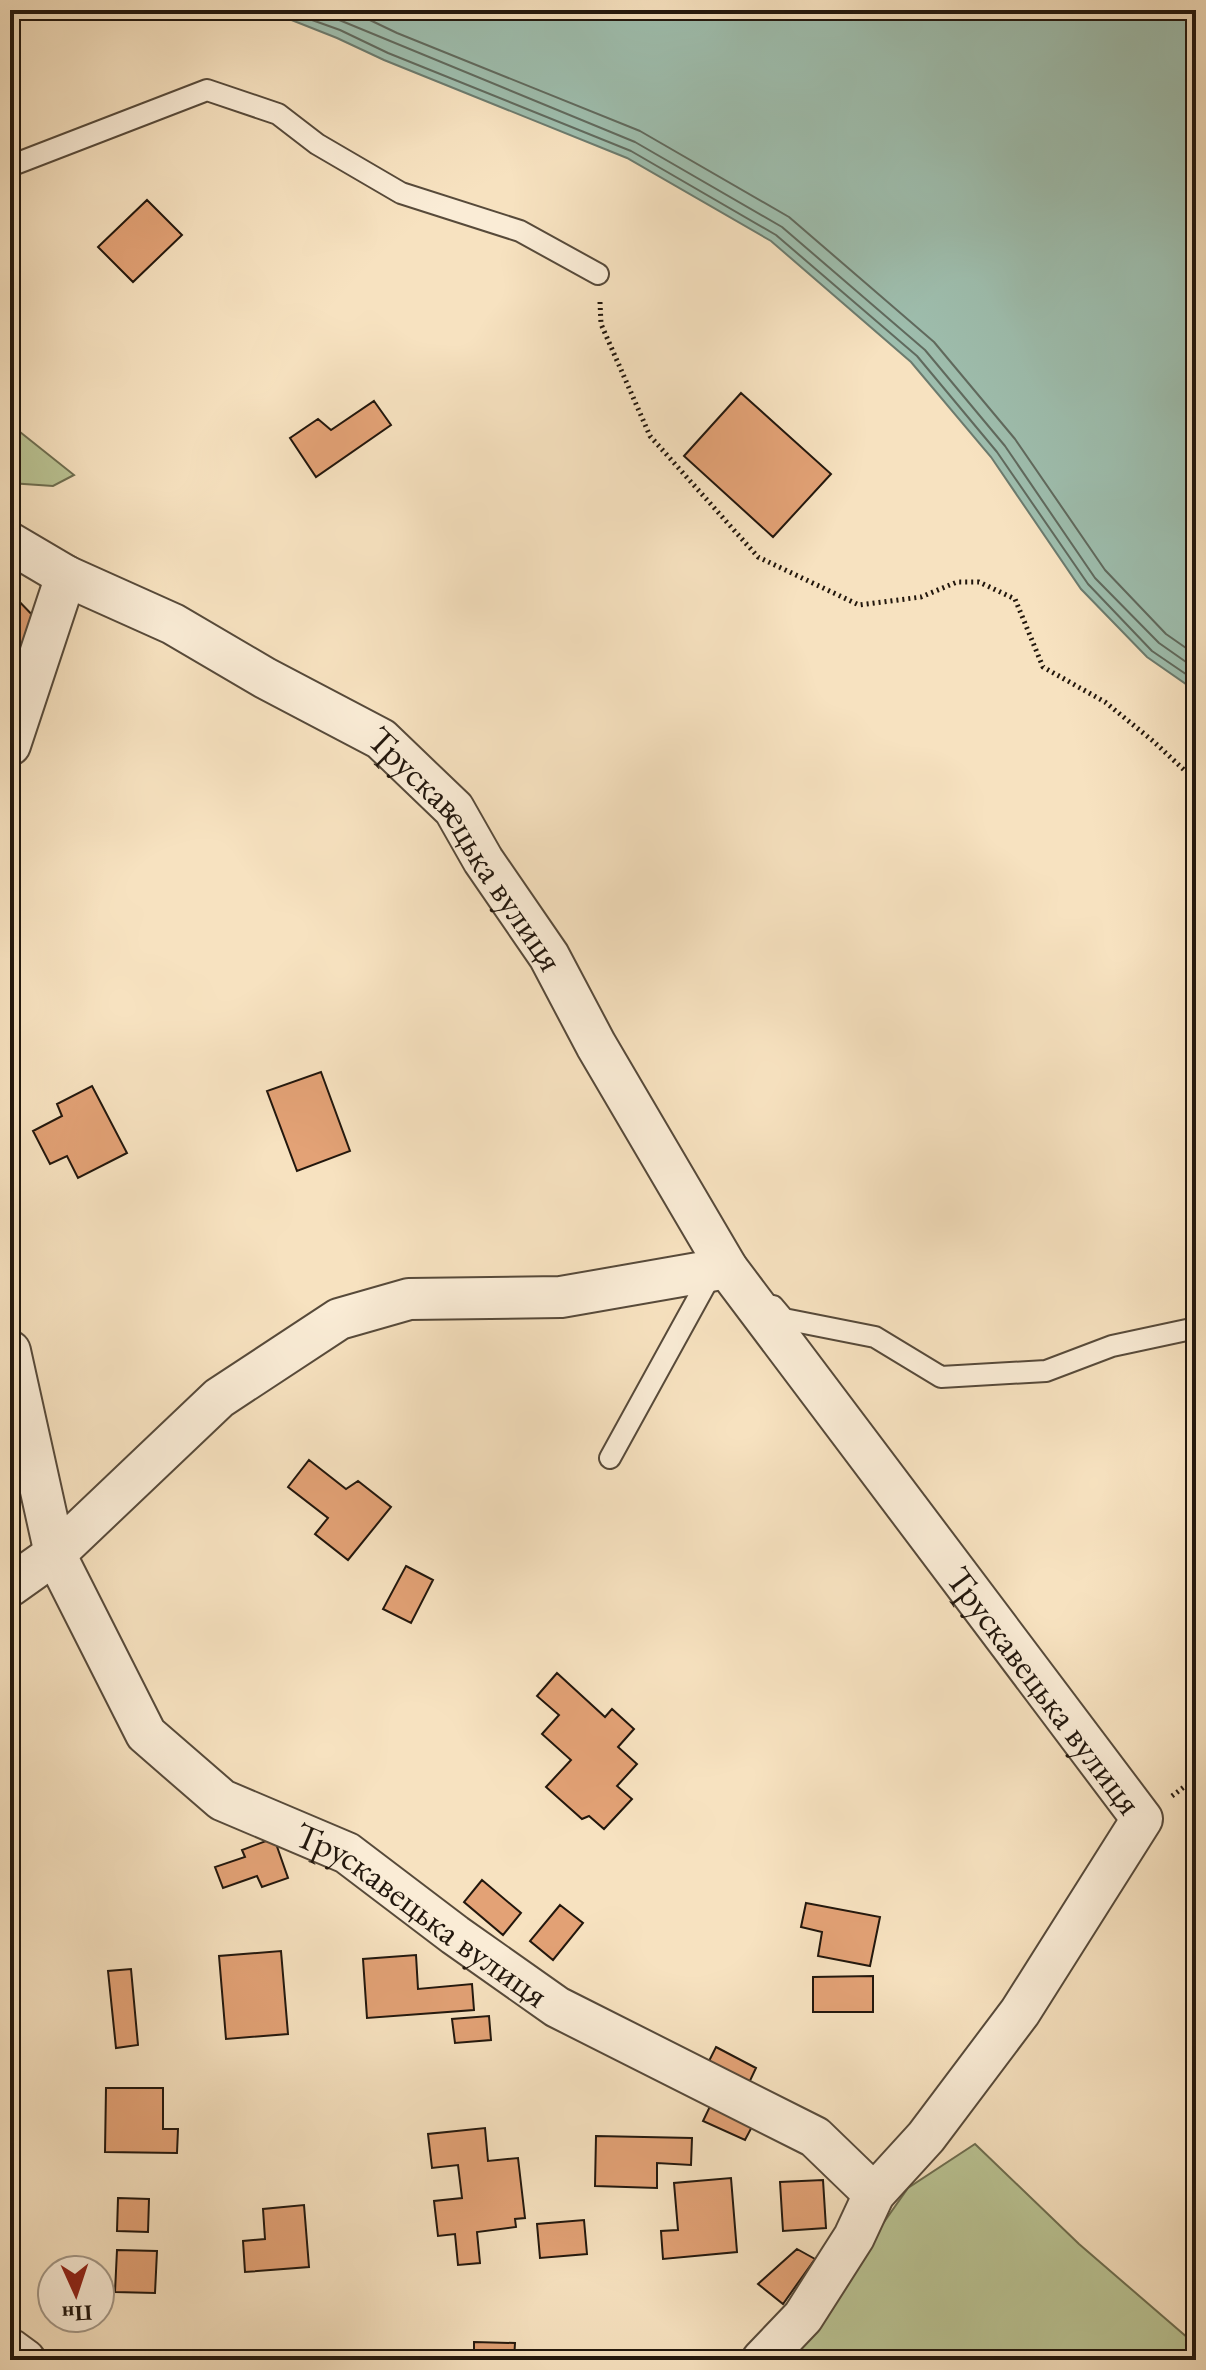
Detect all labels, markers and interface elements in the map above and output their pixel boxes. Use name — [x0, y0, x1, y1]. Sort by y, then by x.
street label: Трускавецька вулиця — [358, 715, 576, 979]
street label: Трускавецька вулиця — [936, 1557, 1154, 1824]
street label: Трускавецька вулиця — [289, 1810, 558, 2018]
north arrow — [36, 2254, 116, 2334]
text: Пн — [61, 2298, 93, 2329]

